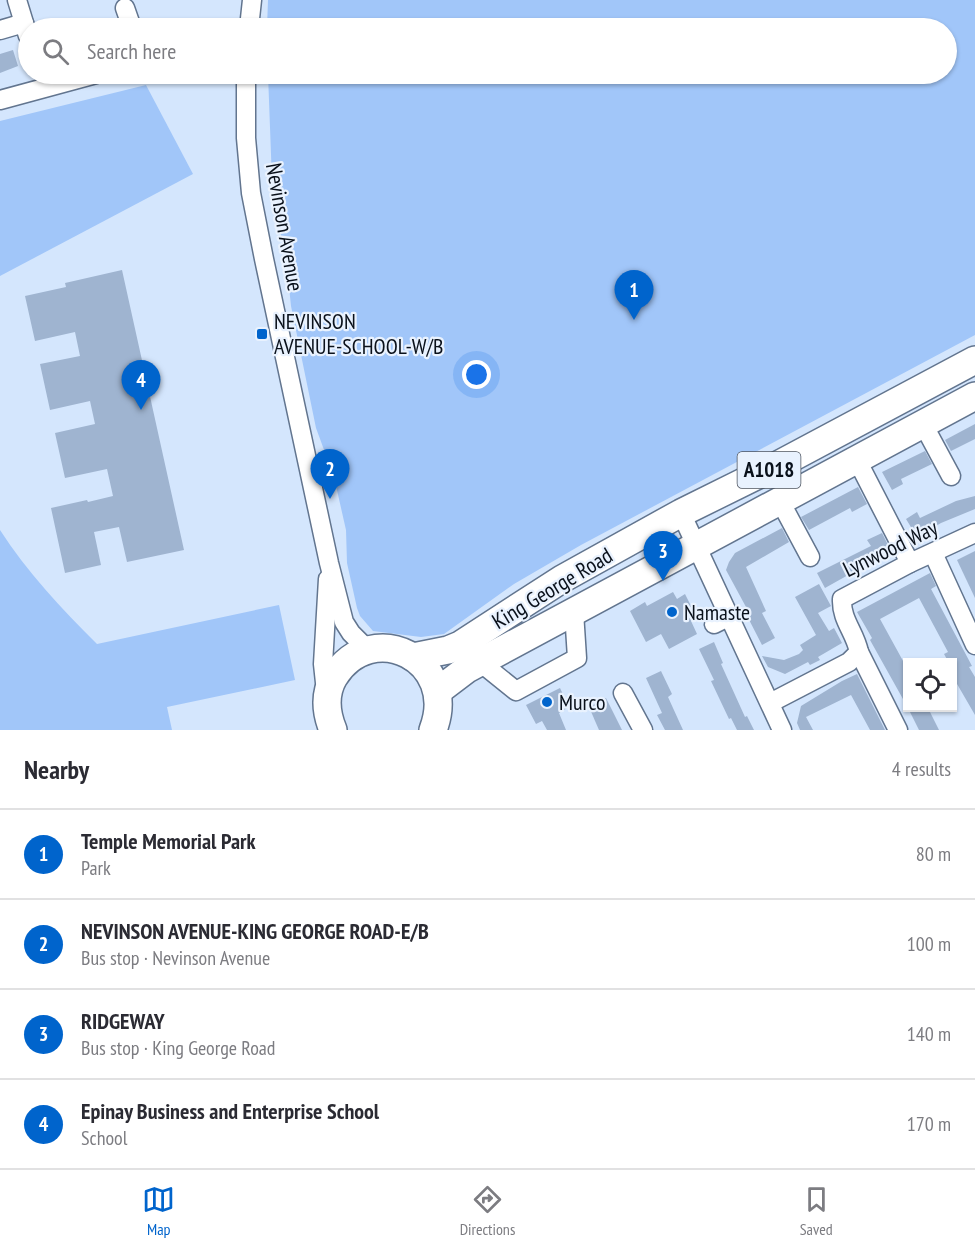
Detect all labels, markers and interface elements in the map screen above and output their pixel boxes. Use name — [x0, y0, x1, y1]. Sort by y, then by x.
search box — [18, 18, 957, 84]
icon: search — [39, 35, 72, 68]
text: Search here — [87, 37, 176, 65]
street label: Nevinson Avenue — [260, 161, 310, 293]
pin: 1 — [614, 270, 654, 320]
place label: NEVINSON AVENUE-SCHOOL-W/B — [274, 307, 443, 360]
marker: NEVINSON AVENUE-SCHOOL-W/B — [255, 327, 269, 341]
pin: 4 — [122, 360, 160, 410]
your location — [462, 360, 491, 389]
pin: 2 — [310, 450, 350, 499]
road number: A1018 — [738, 452, 800, 488]
street label: Lynwood Way — [838, 513, 943, 583]
pin: 3 — [644, 532, 682, 581]
street label: King George Road — [487, 541, 617, 635]
place label: Namaste — [684, 598, 750, 626]
marker: Namaste — [665, 605, 679, 619]
map controls — [903, 658, 957, 712]
button: locate — [903, 658, 957, 712]
place label: Murco — [559, 688, 606, 716]
marker: Murco — [540, 695, 554, 709]
text: Nearby — [24, 753, 89, 786]
text: 4 results — [892, 756, 951, 782]
text: Temple Memorial Park — [81, 827, 256, 855]
text: 1 — [39, 841, 48, 867]
text: 80 m — [916, 841, 951, 867]
text: Park — [81, 855, 111, 881]
text: NEVINSON AVENUE-KING GEORGE ROAD-E/B — [81, 917, 429, 945]
text: 2 — [39, 931, 48, 957]
text: 100 m — [907, 931, 951, 957]
text: Bus stop · Nevinson Avenue — [81, 945, 270, 971]
text: RIDGEWAY — [81, 1007, 165, 1035]
text: 3 — [39, 1021, 48, 1047]
text: 140 m — [907, 1021, 951, 1047]
text: Bus stop · King George Road — [81, 1035, 275, 1061]
text: Epinay Business and Enterprise School — [81, 1097, 379, 1125]
text: 4 — [39, 1111, 48, 1137]
text: 170 m — [907, 1111, 951, 1137]
text: School — [81, 1125, 127, 1151]
tab: Map — [142, 1183, 175, 1239]
tab: Directions — [460, 1183, 515, 1239]
tab: Saved — [800, 1183, 833, 1239]

